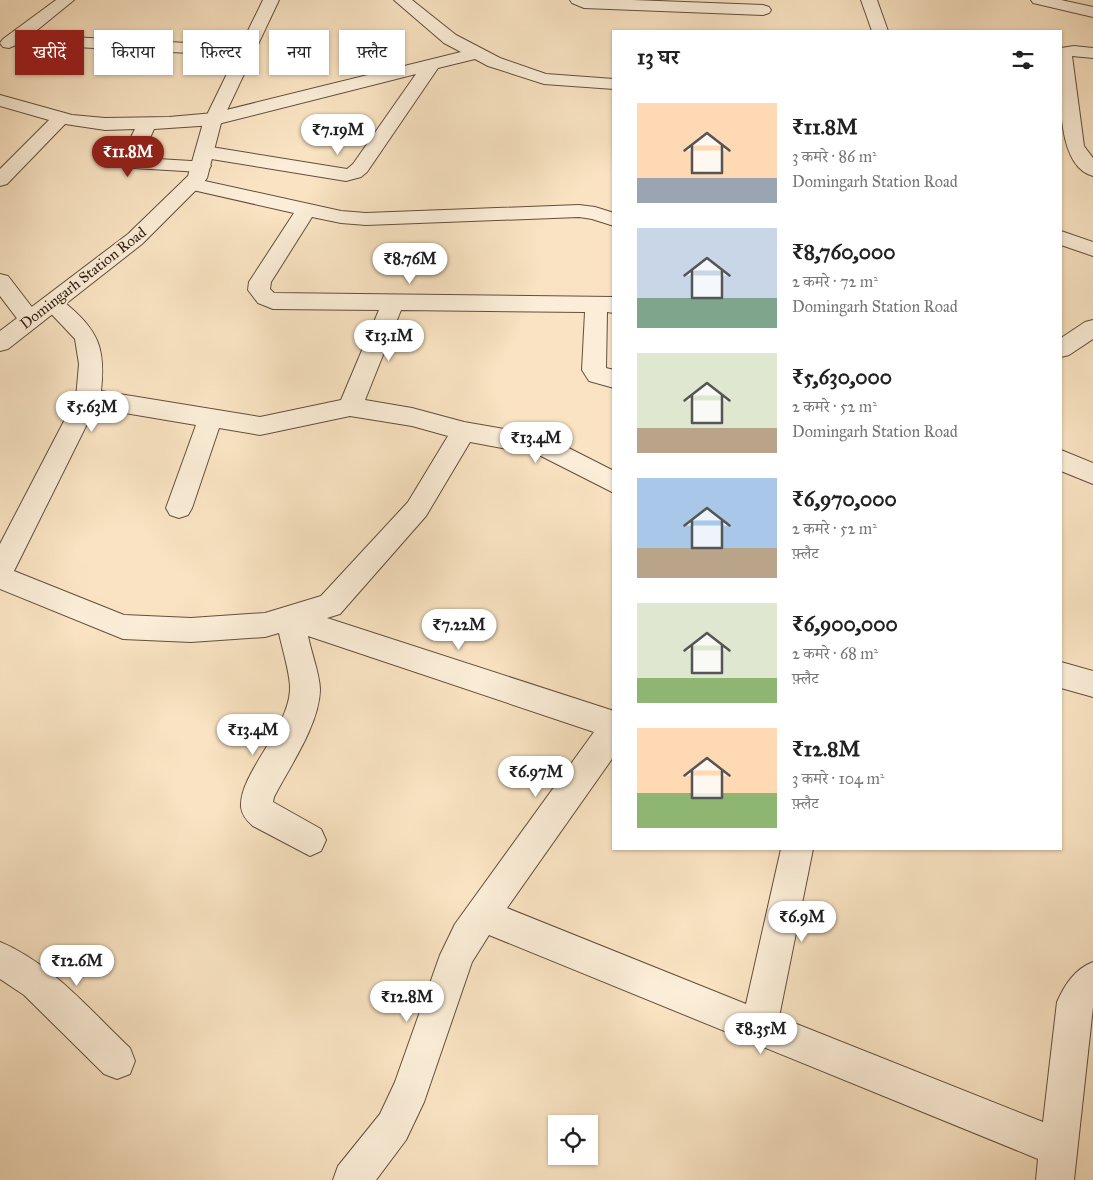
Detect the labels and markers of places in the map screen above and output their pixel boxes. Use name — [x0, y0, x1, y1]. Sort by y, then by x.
pin: ₹7.19M — [297, 114, 379, 156]
pin: ₹11.8M — [87, 136, 169, 178]
pin: ₹8.76M — [369, 242, 451, 285]
pin: ₹13.1M — [348, 320, 430, 362]
pin: ₹5.63M — [51, 390, 133, 433]
pin: ₹13.4M — [495, 422, 577, 464]
pin: ₹7.22M — [418, 608, 500, 651]
pin: ₹13.4M — [212, 714, 294, 756]
pin: ₹6.97M — [495, 756, 577, 798]
pin: ₹6.9M — [767, 900, 837, 943]
pin: ₹12.6M — [36, 944, 118, 987]
pin: ₹12.8M — [366, 980, 448, 1023]
pin: ₹8.35M — [720, 1012, 802, 1055]

